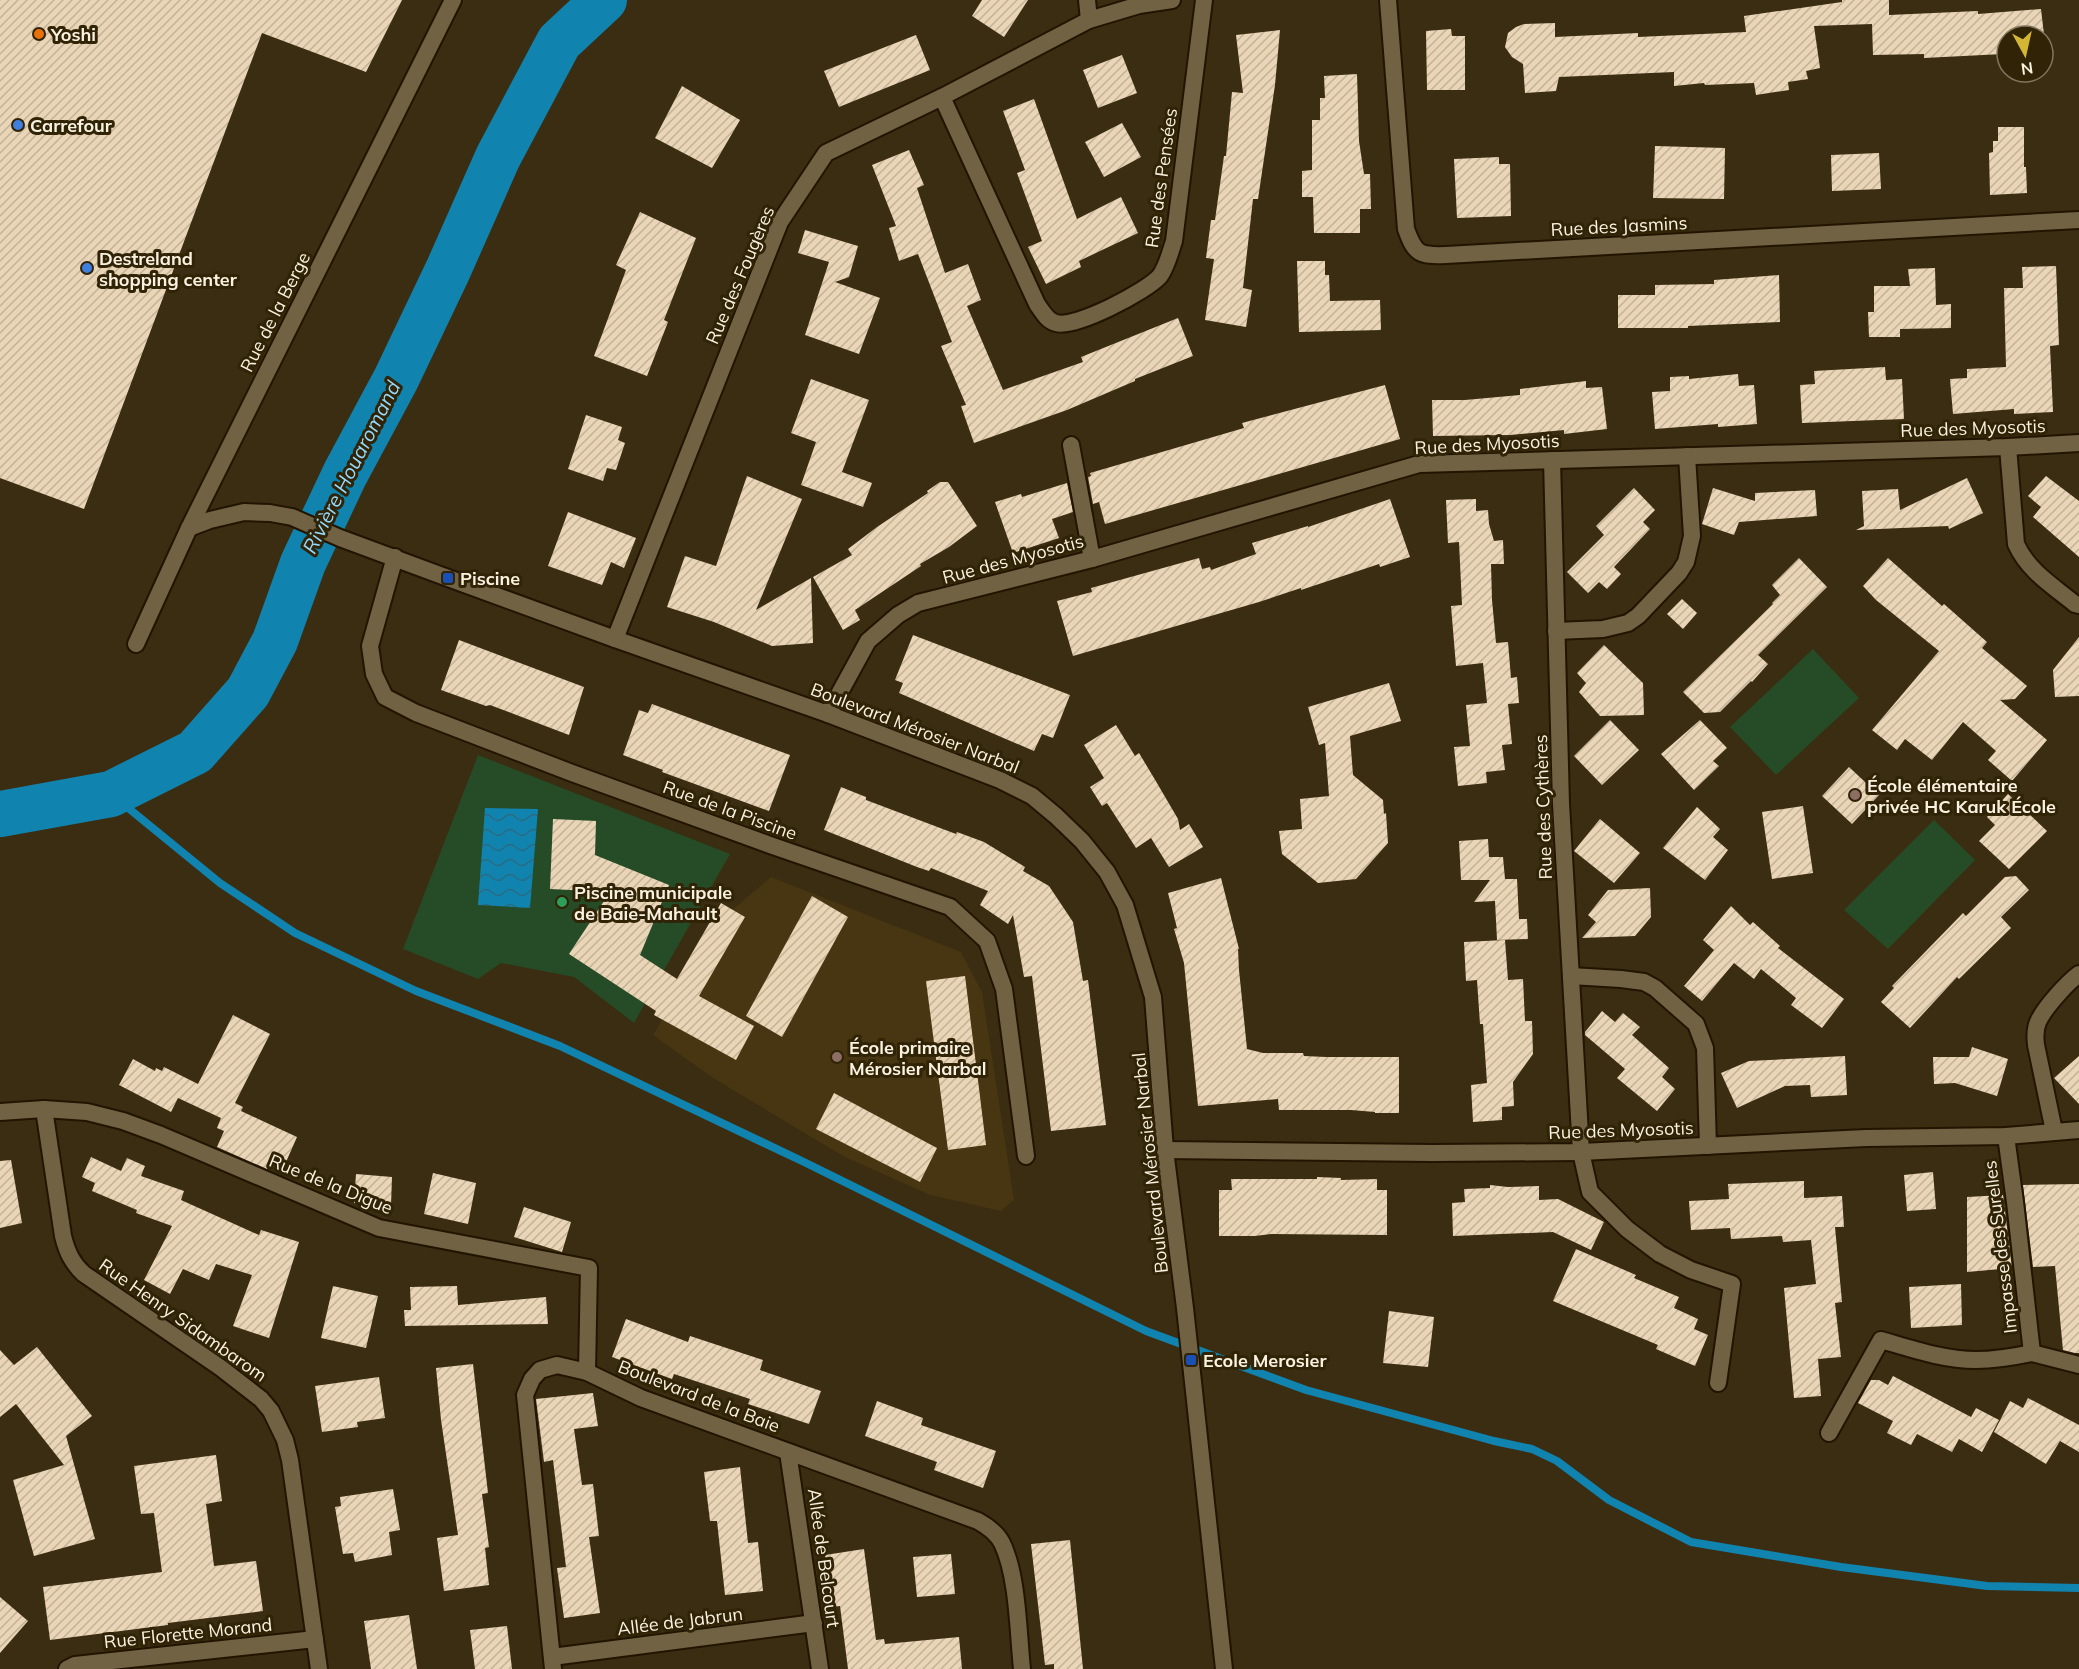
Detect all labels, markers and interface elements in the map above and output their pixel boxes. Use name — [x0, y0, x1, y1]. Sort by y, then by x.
place label: Yoshi — [50, 23, 96, 46]
north arrow — [1995, 24, 2055, 84]
marker: Yoshi — [32, 27, 46, 41]
text: N — [2020, 58, 2034, 80]
street label: Rue des Pensées — [1140, 107, 1182, 249]
place label: Carrefour — [30, 114, 113, 137]
marker: Carrefour — [11, 118, 25, 132]
street label: Rue des Fougères — [701, 202, 779, 348]
street label: Rue des Jasmins — [1550, 211, 1688, 241]
place label: Destreland shopping center — [99, 247, 238, 291]
street label: Rue de la Berge — [235, 248, 315, 376]
marker: Destreland shopping center — [80, 261, 94, 275]
water label: Rivière Houaromand — [297, 377, 405, 557]
street label: Rue des Myosotis — [1900, 414, 2046, 442]
street label: Rue des Myosotis — [1414, 429, 1560, 459]
street label: Rue des Myosotis — [940, 529, 1086, 589]
place label: Piscine — [460, 567, 520, 590]
marker: Piscine — [441, 571, 455, 585]
street label: Boulevard Mérosier Narbal — [807, 678, 1023, 778]
street label: Rue des Cythères — [1529, 734, 1557, 880]
place label: École élémentaire privée HC Karuk École — [1867, 774, 2056, 818]
street label: Rue de la Piscine — [660, 775, 800, 845]
marker: École élémentaire privée HC Karuk École — [1848, 788, 1862, 802]
place label: Piscine municipale de Baie-Mahault — [574, 881, 732, 925]
marker: Piscine municipale de Baie-Mahault — [555, 895, 569, 909]
place label: École primaire Mérosier Narbal — [849, 1036, 987, 1080]
marker: École primaire Mérosier Narbal — [830, 1050, 844, 1064]
street label: Boulevard Mérosier Narbal — [1127, 1052, 1173, 1274]
street label: Rue des Myosotis — [1548, 1116, 1694, 1144]
street label: Rue de la Digue — [266, 1149, 396, 1219]
street label: Impasse des Surelles — [1978, 1159, 2022, 1335]
street label: Rue Henry Sidambarom — [95, 1253, 271, 1387]
place label: Ecole Merosier — [1203, 1349, 1327, 1372]
marker: Ecole Merosier — [1184, 1353, 1198, 1367]
street label: Boulevard de la Baie — [615, 1355, 783, 1437]
street label: Allée de Belcourt — [803, 1487, 845, 1629]
street label: Allée de Jabrun — [616, 1602, 744, 1640]
street label: Rue Florette Morand — [103, 1613, 273, 1653]

